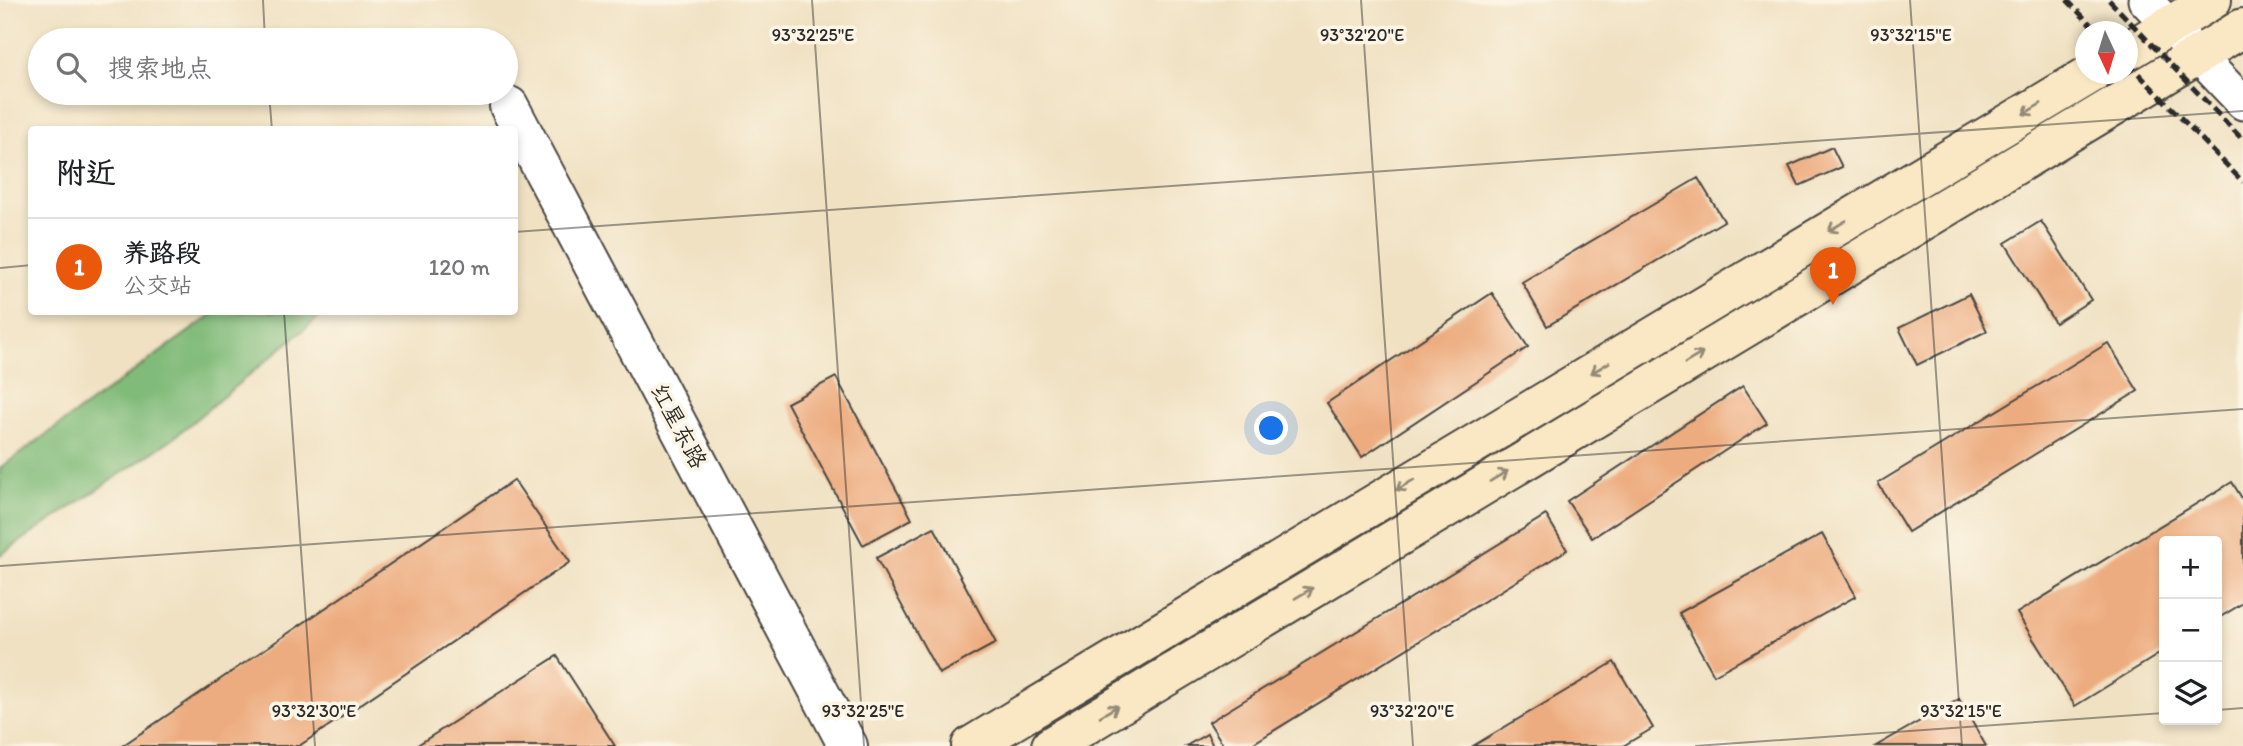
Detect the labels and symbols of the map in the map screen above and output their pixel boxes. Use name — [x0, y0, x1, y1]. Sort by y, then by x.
north arrow — [2075, 21, 2138, 84]
text: 93°32'25"E — [772, 24, 854, 46]
text: 93°32'20"E — [1320, 24, 1404, 46]
text: 93°32'15"E — [1870, 24, 1952, 46]
one-way arrow — [2023, 102, 2043, 116]
one-way arrow — [1828, 219, 1848, 233]
pin: 1 — [1810, 247, 1856, 305]
one-way arrow — [1683, 351, 1703, 365]
one-way arrow — [1591, 362, 1611, 376]
street label: 红星东路 — [645, 379, 713, 473]
your location — [1254, 411, 1288, 445]
one-way arrow — [1488, 468, 1508, 482]
one-way arrow — [1396, 479, 1416, 493]
one-way arrow — [1294, 586, 1314, 600]
text: 93°32'30"E — [272, 700, 356, 722]
text: 93°32'25"E — [822, 700, 904, 722]
text: 93°32'20"E — [1370, 700, 1454, 722]
text: 93°32'15"E — [1920, 700, 2002, 722]
one-way arrow — [1099, 703, 1119, 717]

